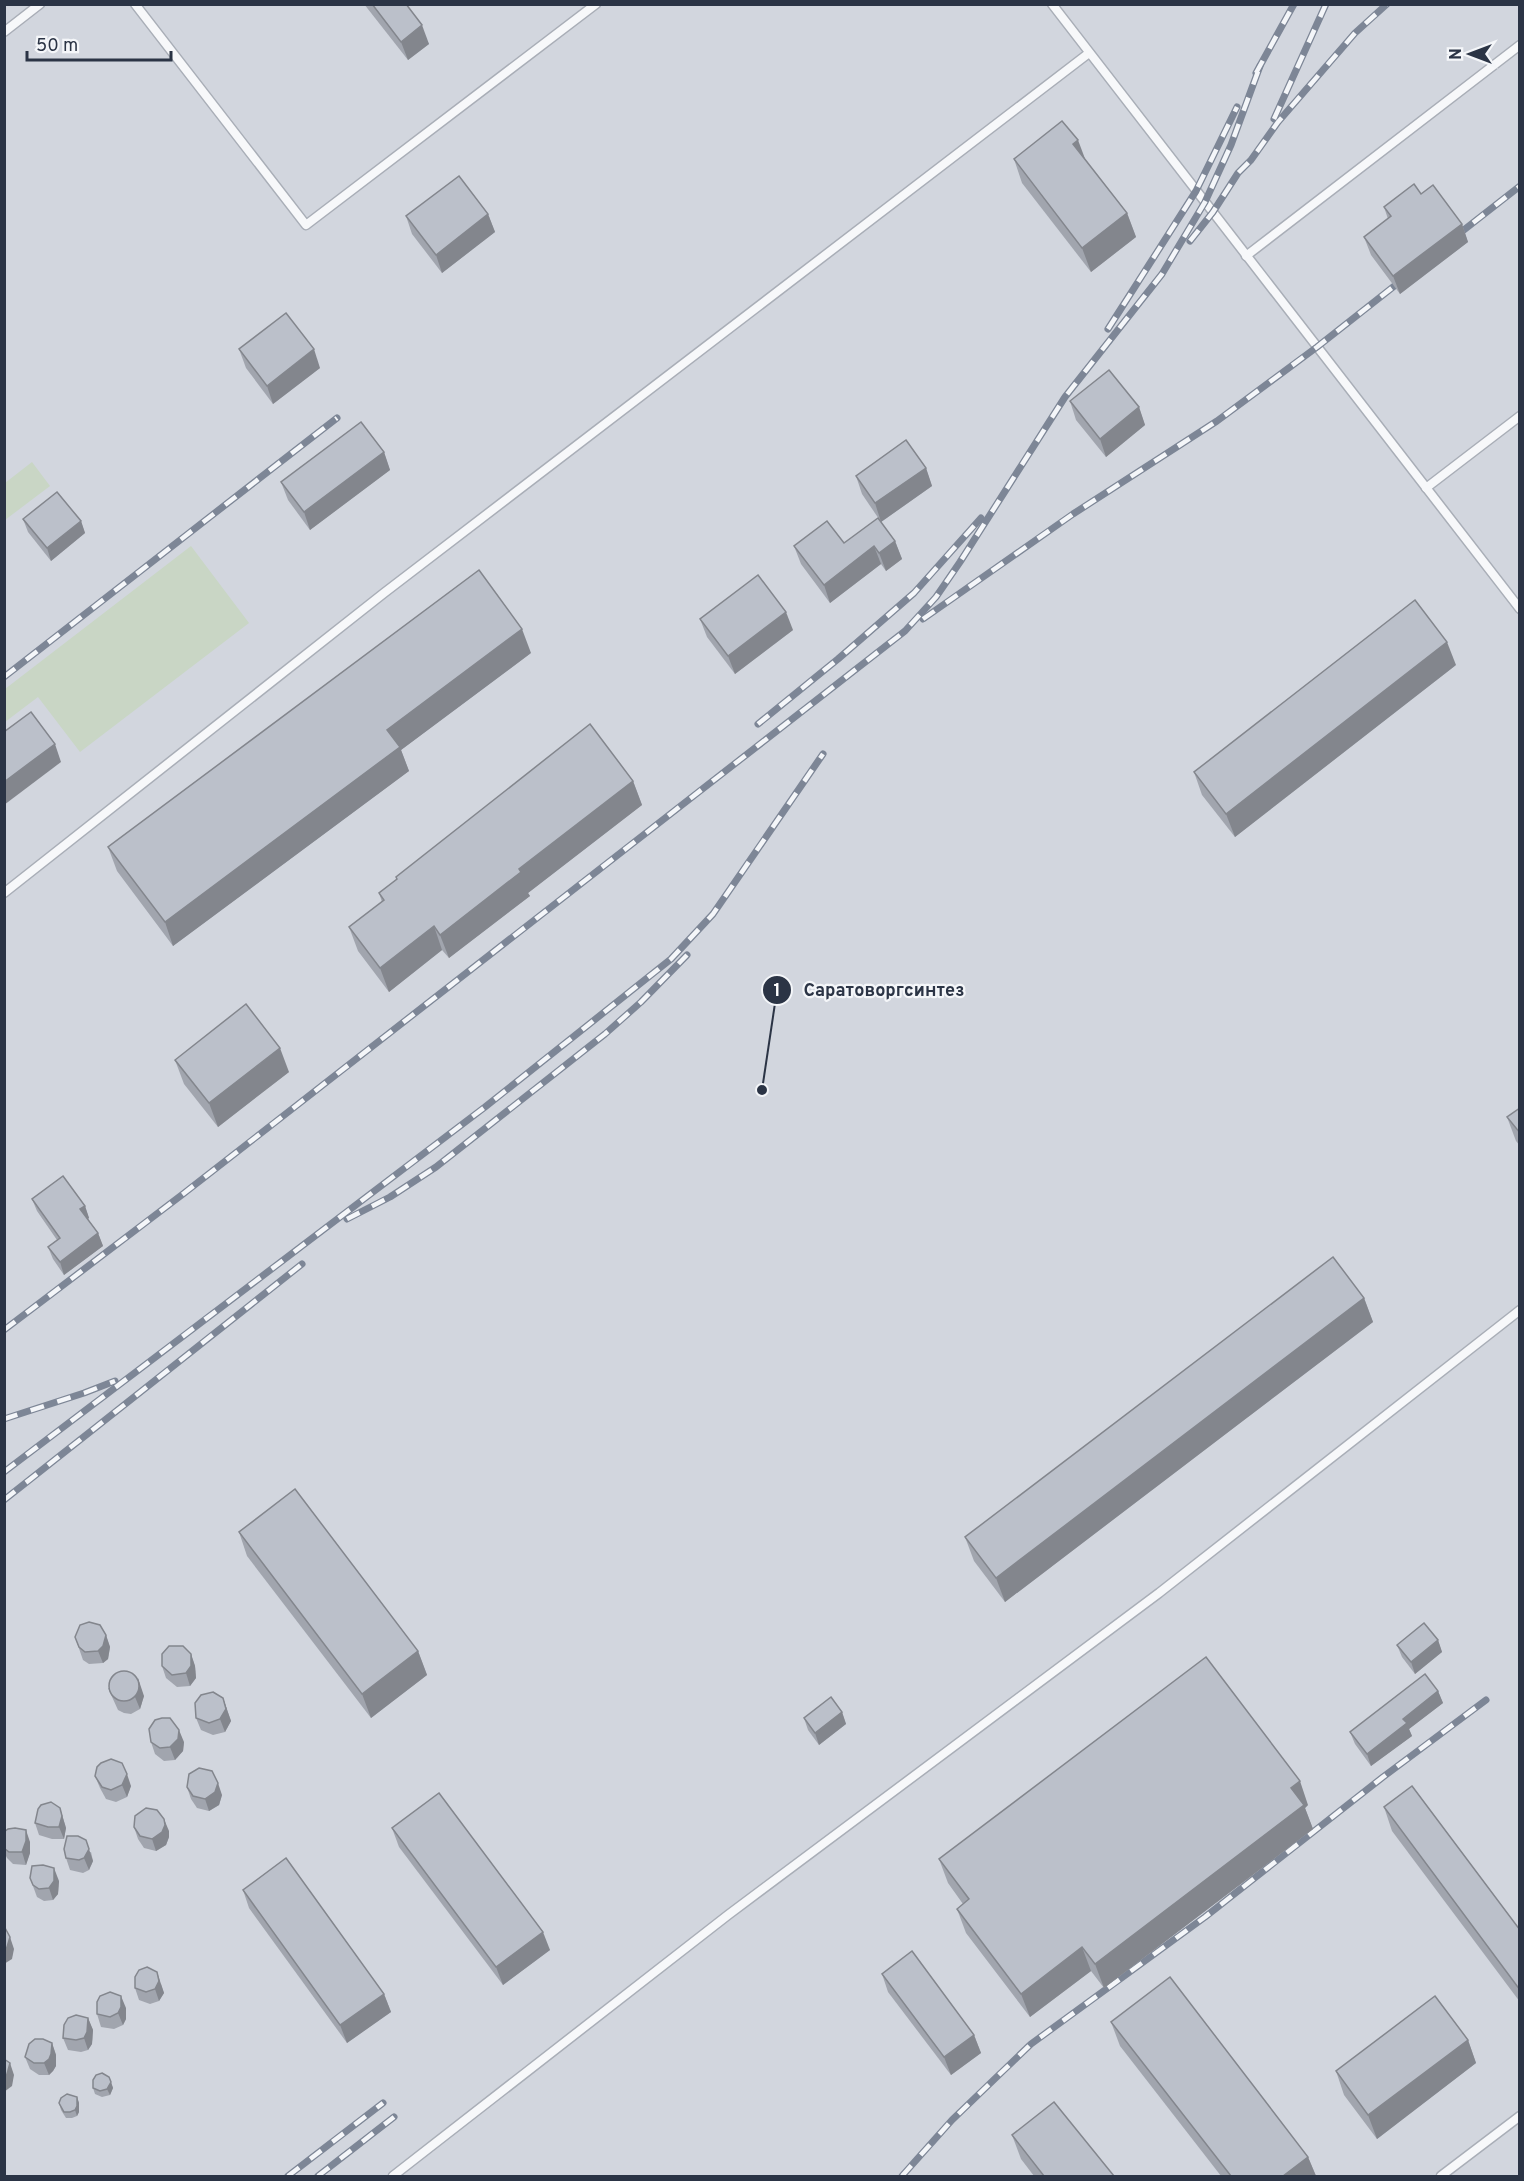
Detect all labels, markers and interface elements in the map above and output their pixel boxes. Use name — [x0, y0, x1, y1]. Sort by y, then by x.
scale bar — [27, 24, 171, 62]
north arrow — [1440, 24, 1500, 84]
text: 50 m — [36, 35, 78, 58]
text: N — [1447, 48, 1467, 60]
callout: Саратоворгсинтез — [762, 972, 977, 1008]
text: 1 — [773, 980, 781, 1003]
text: Саратоворгсинтез — [804, 980, 964, 1003]

